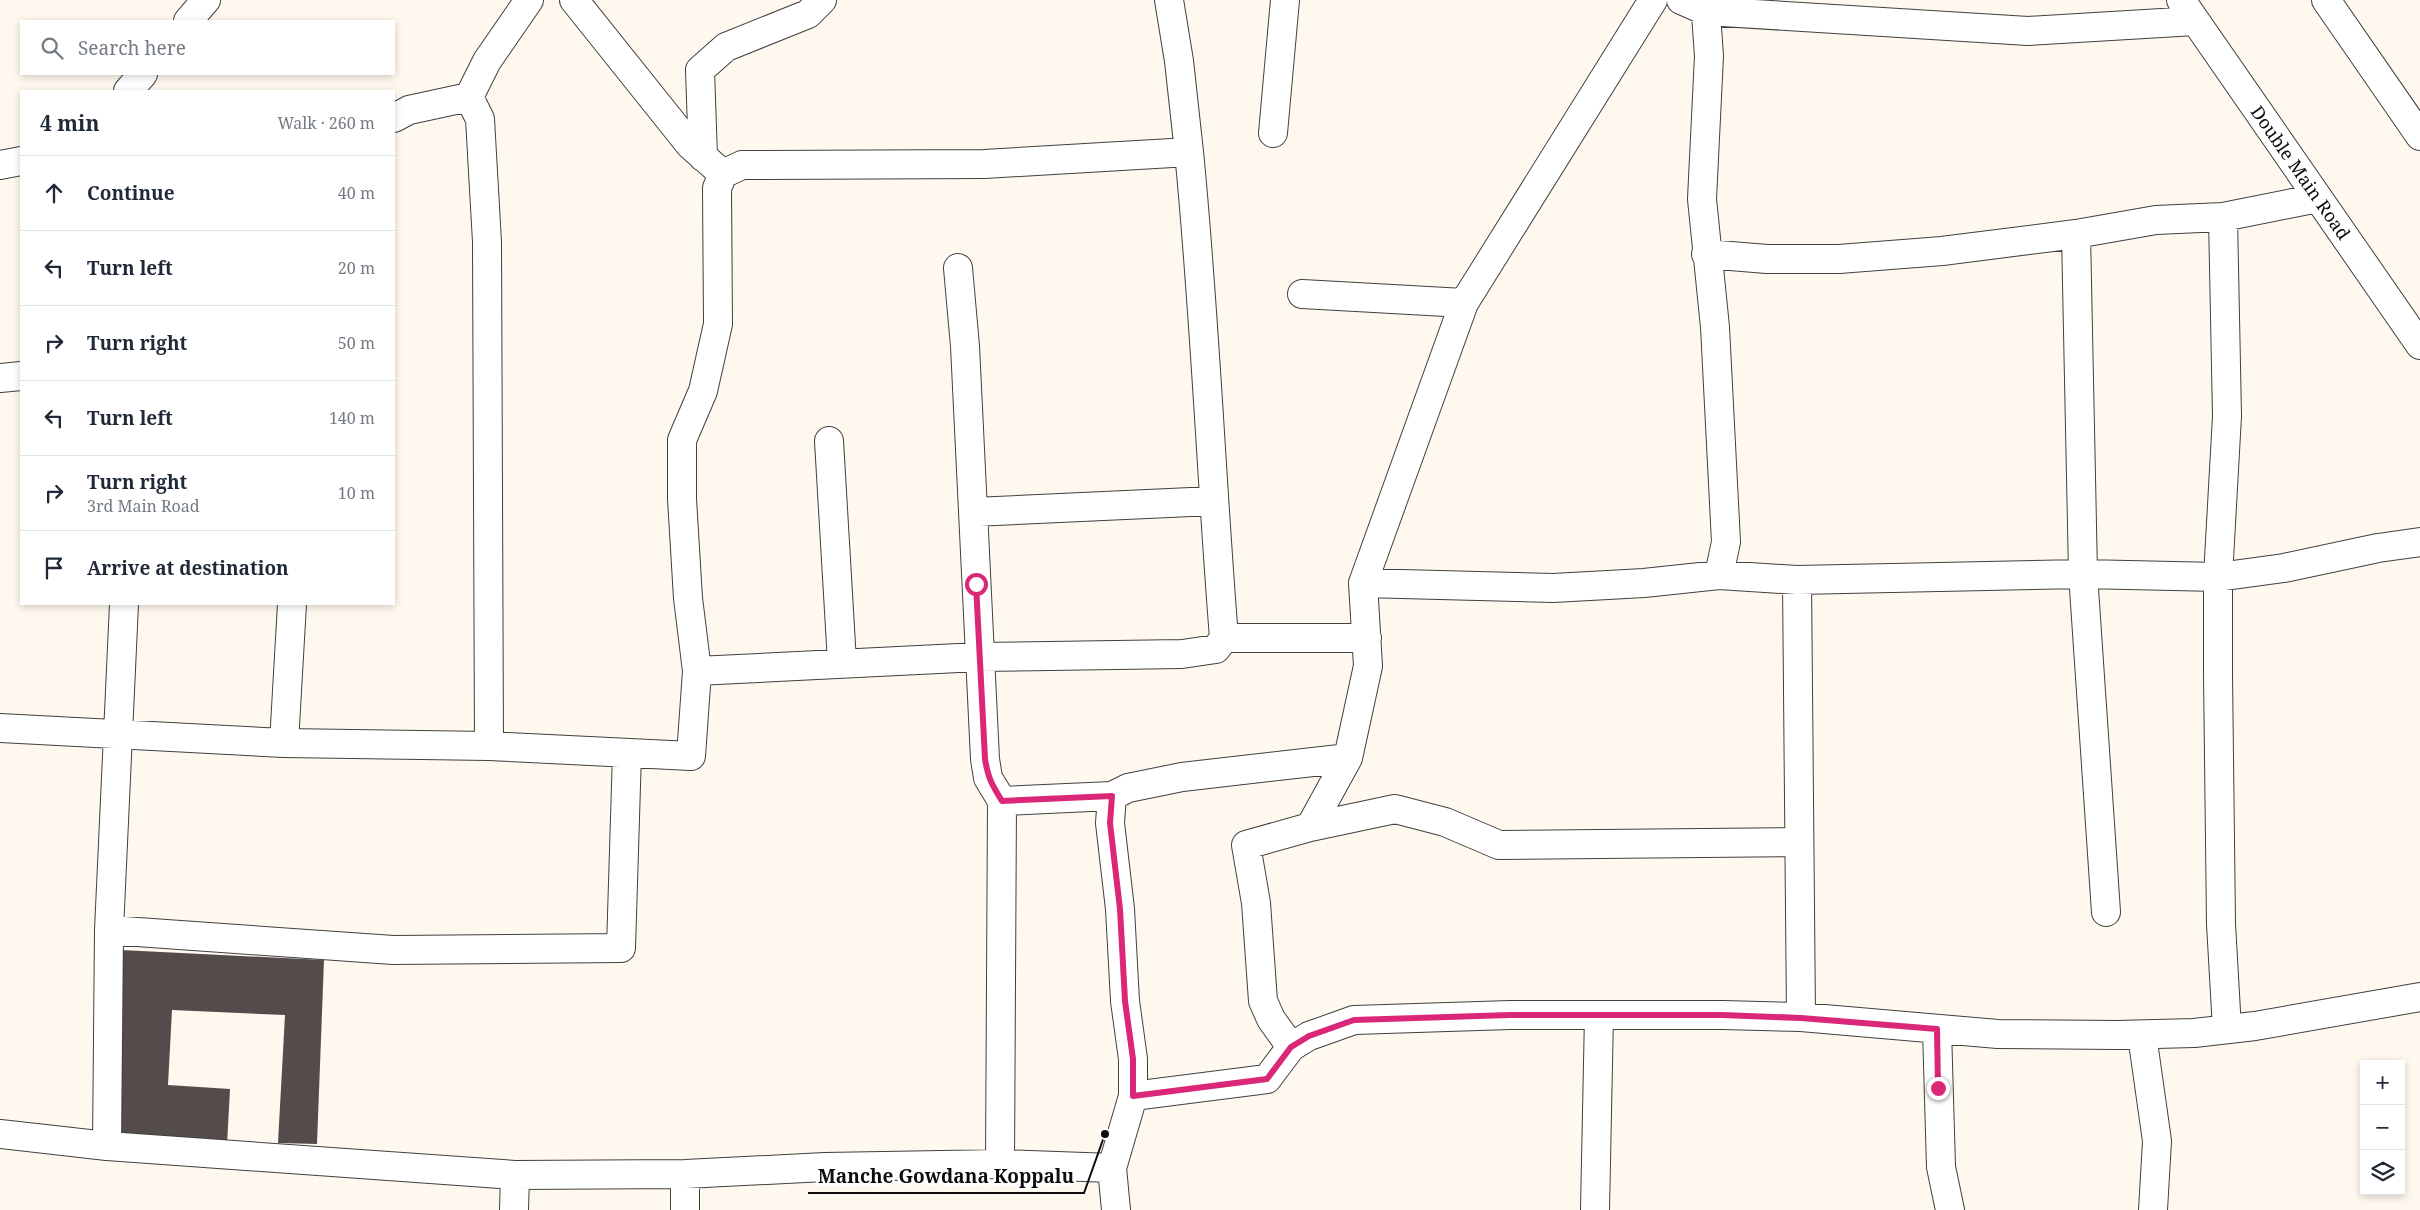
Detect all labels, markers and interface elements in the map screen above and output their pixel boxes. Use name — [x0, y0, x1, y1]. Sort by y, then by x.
search box — [20, 20, 395, 75]
icon: search — [38, 34, 66, 62]
text: Search here — [78, 35, 186, 61]
street label: Double Main Road — [2246, 101, 2356, 244]
text: 4 min — [40, 109, 99, 137]
text: Walk · 260 m — [278, 112, 375, 134]
icon: ahead — [40, 179, 68, 207]
text: Continue — [87, 180, 175, 206]
text: 40 m — [338, 182, 375, 204]
icon: left — [40, 254, 68, 282]
text: Turn left — [87, 255, 173, 281]
text: 20 m — [338, 257, 375, 279]
icon: right — [40, 329, 68, 357]
text: Turn right — [87, 330, 187, 356]
text: 50 m — [338, 332, 375, 354]
icon: left — [40, 404, 68, 432]
text: Turn left — [87, 405, 173, 431]
text: 140 m — [329, 407, 375, 429]
text: Turn right — [87, 469, 187, 495]
icon: right — [40, 479, 68, 507]
text: 10 m — [338, 482, 375, 504]
text: 3rd Main Road — [87, 495, 200, 517]
icon: arrive — [40, 554, 68, 582]
text: Arrive at destination — [87, 555, 289, 581]
route start — [965, 573, 988, 596]
map controls — [2360, 1060, 2405, 1195]
button: + — [2360, 1060, 2405, 1105]
route end — [1927, 1077, 1950, 1100]
button: − — [2360, 1105, 2405, 1150]
button: layers — [2360, 1150, 2405, 1195]
callout: Manche Gowdana Koppalu — [808, 1159, 1084, 1193]
text: Manche Gowdana Koppalu — [818, 1163, 1075, 1189]

